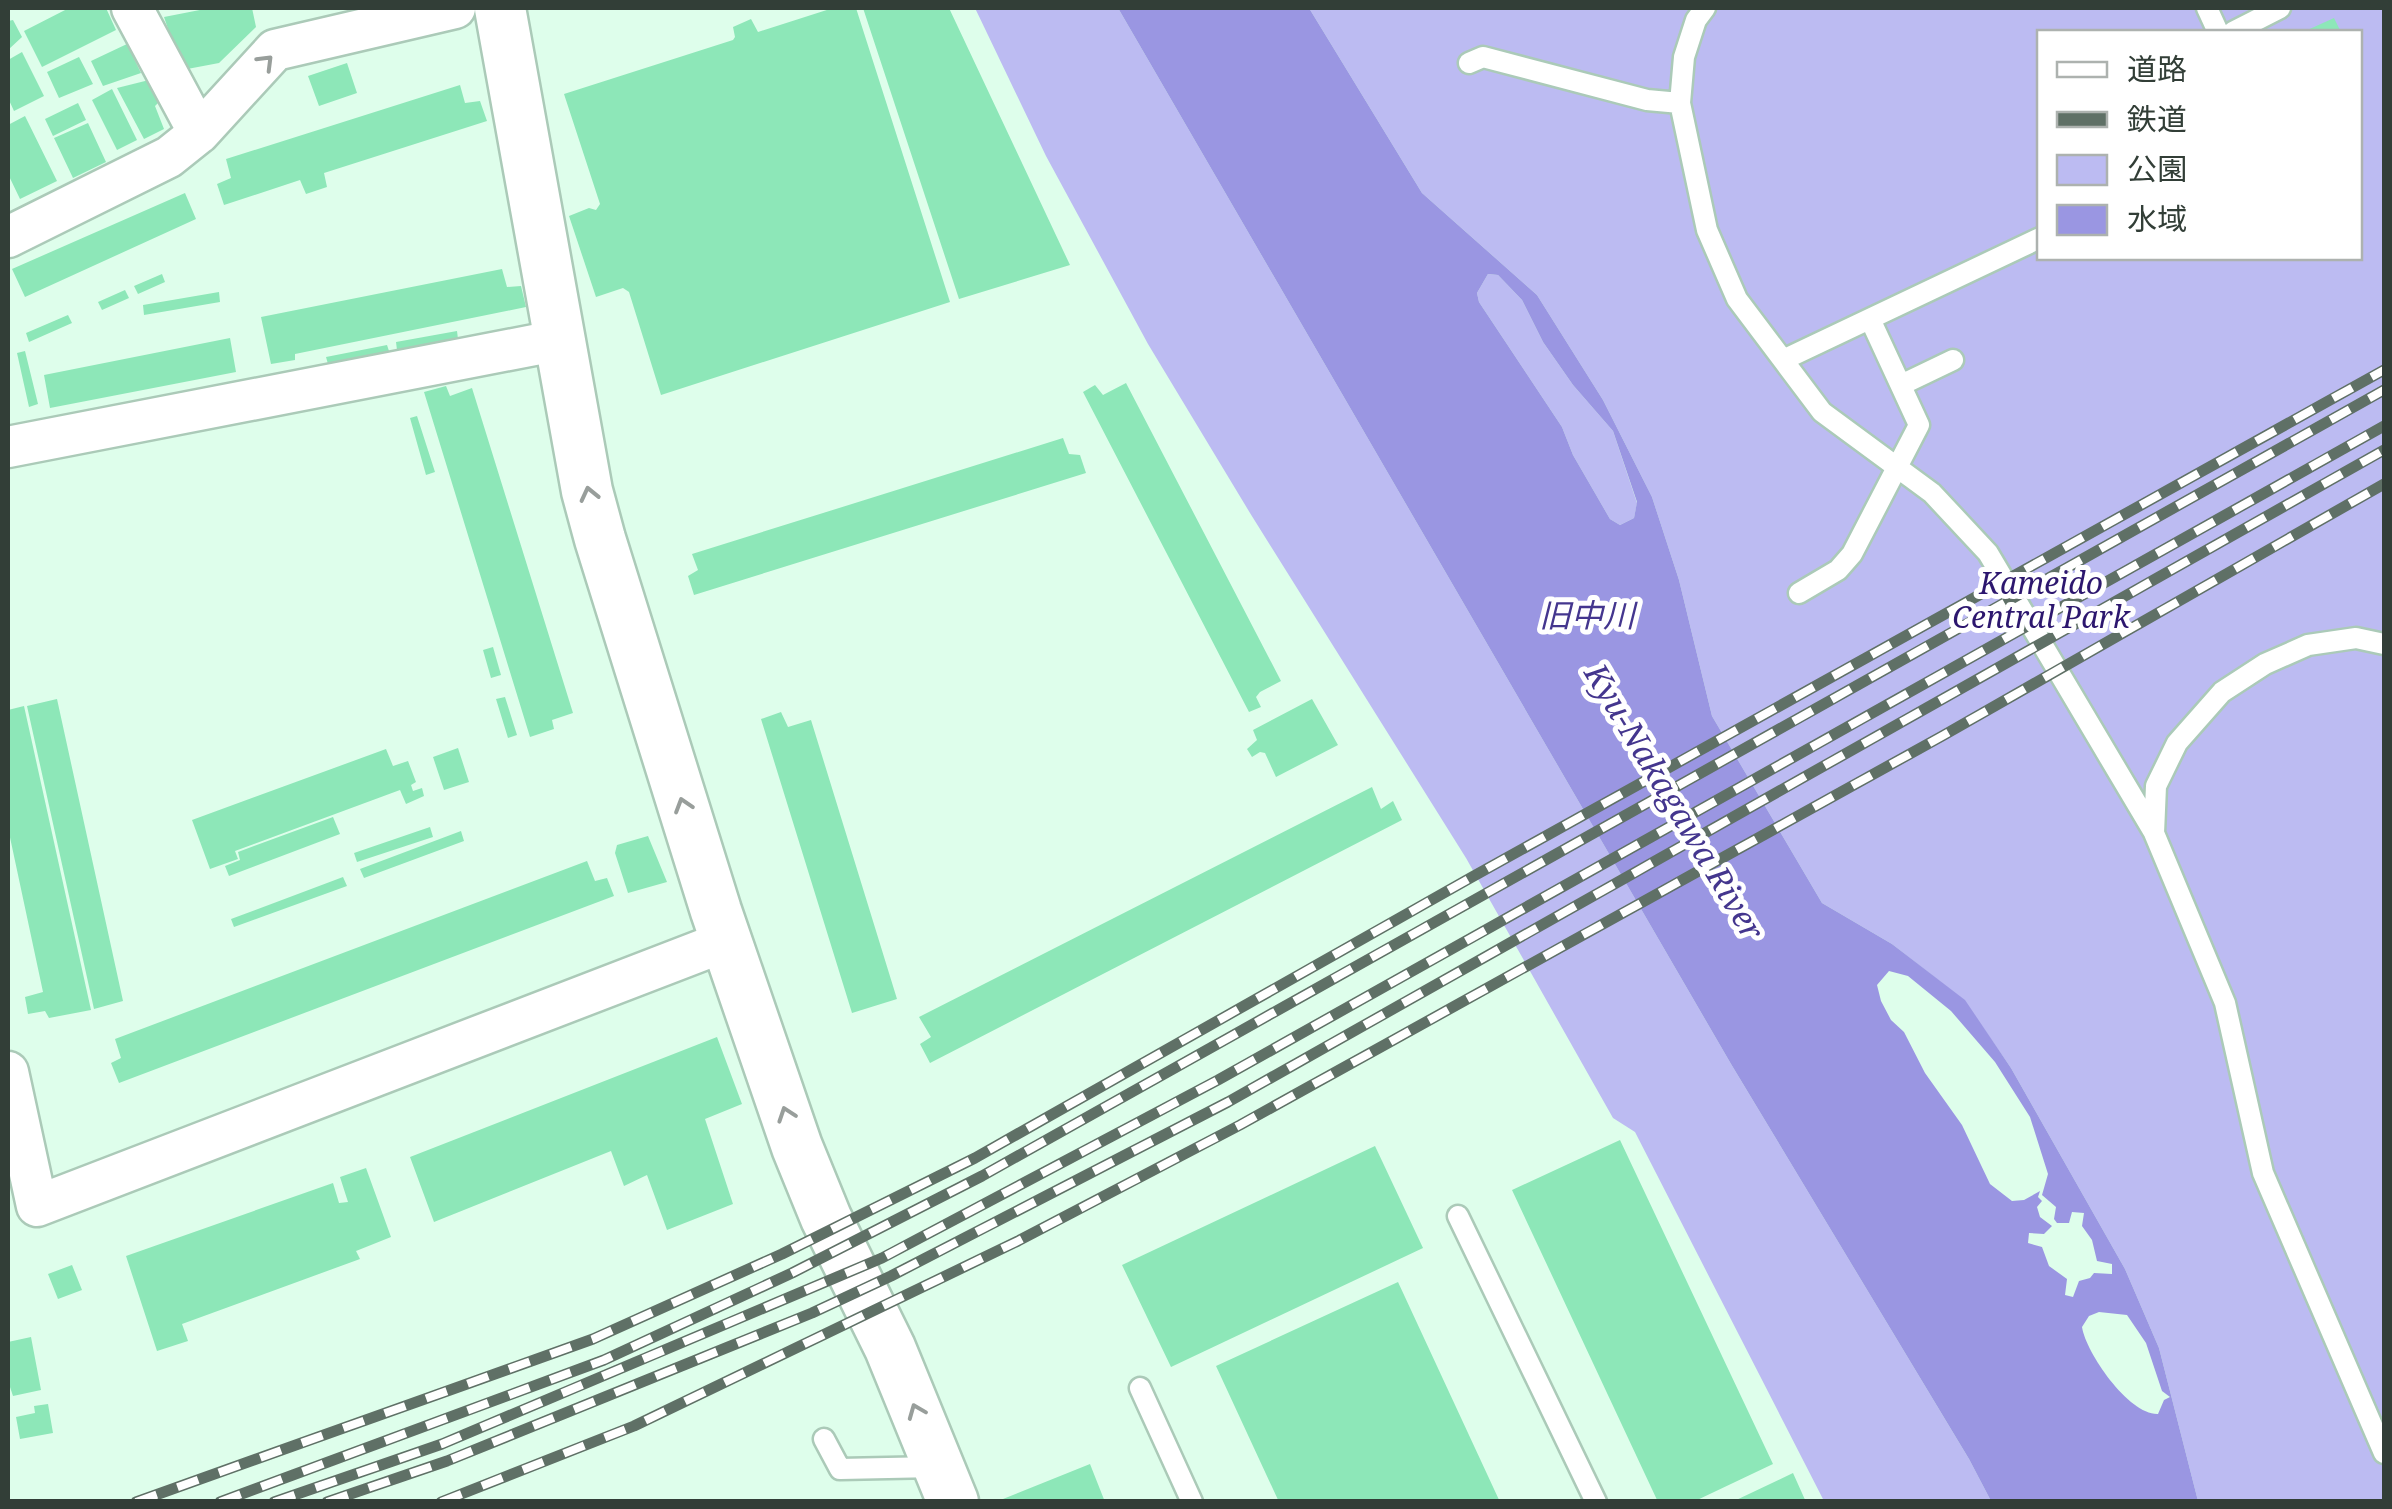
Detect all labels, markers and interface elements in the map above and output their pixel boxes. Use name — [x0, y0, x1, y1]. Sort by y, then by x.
legend — [2037, 30, 2362, 260]
text: 道路 — [2127, 48, 2187, 89]
one-way arrow — [254, 55, 272, 73]
text: 鉄道 — [2127, 98, 2187, 139]
text: 公園 — [2127, 148, 2187, 189]
text: 水域 — [2127, 198, 2187, 239]
one-way arrow — [580, 486, 601, 503]
park label: Kameido Central Park — [1952, 562, 2131, 637]
water label: 旧中川 — [1539, 593, 1638, 636]
water label: Kyu-Nakagawa River — [1575, 654, 1775, 948]
one-way arrow — [675, 798, 695, 815]
one-way arrow — [777, 1106, 798, 1123]
one-way arrow — [907, 1404, 927, 1421]

